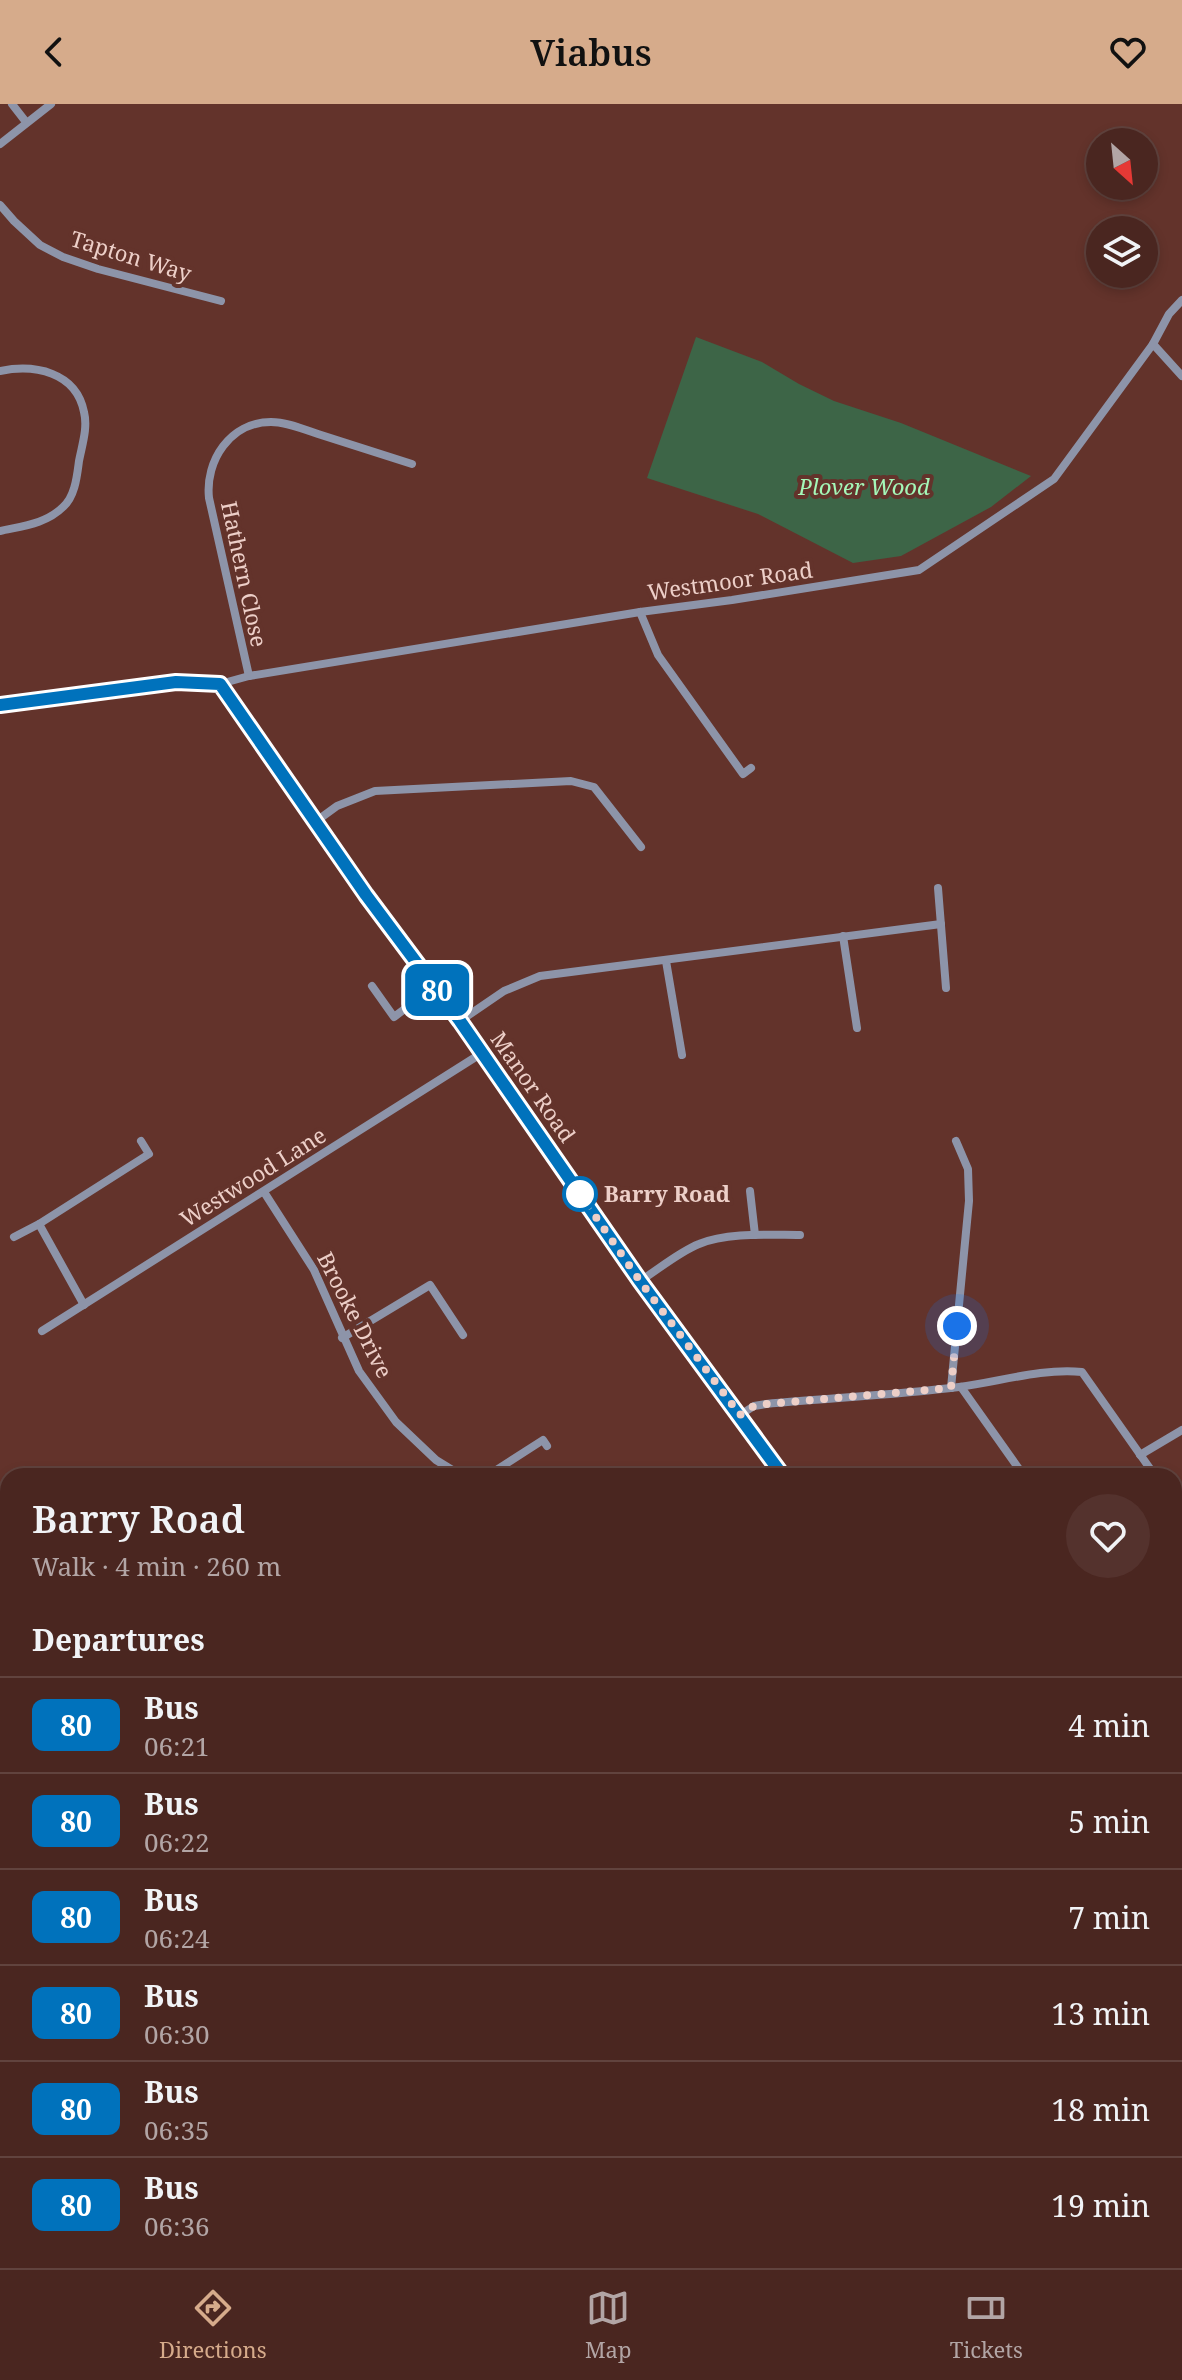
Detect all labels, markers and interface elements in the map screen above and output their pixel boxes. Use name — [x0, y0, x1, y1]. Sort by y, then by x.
text: Viabus — [530, 28, 652, 77]
icon: back — [32, 30, 76, 74]
icon: heart — [1106, 30, 1150, 74]
north arrow — [1086, 128, 1158, 200]
map controls — [1086, 128, 1158, 288]
button: layers — [1086, 216, 1158, 288]
street label: Tapton Way — [67, 222, 196, 288]
park label: Plover Wood — [797, 471, 930, 501]
street label: Hathern Close — [215, 498, 275, 649]
street label: Westmoor Road — [645, 554, 815, 606]
line badge: 80 — [401, 964, 473, 1016]
text: 80 — [421, 971, 453, 1009]
street label: Manor Road — [485, 1025, 583, 1148]
street label: Westwood Lane — [174, 1119, 331, 1233]
marker: Barry Road — [563, 1177, 597, 1211]
place label: Barry Road — [604, 1178, 730, 1208]
street label: Brooke Drive — [311, 1246, 401, 1383]
your location — [937, 1306, 977, 1346]
text: Barry Road — [32, 1492, 245, 1544]
button: heart — [1066, 1494, 1150, 1578]
text: Walk · 4 min · 260 m — [32, 1548, 281, 1584]
text: Departures — [32, 1619, 205, 1660]
text: Bus — [144, 1687, 199, 1728]
text: 4 min — [1068, 1705, 1150, 1746]
text: 80 — [60, 1706, 92, 1744]
text: 06:21 — [144, 1728, 210, 1764]
text: Bus — [144, 1783, 199, 1824]
text: 5 min — [1068, 1801, 1150, 1842]
text: 80 — [60, 1802, 92, 1840]
text: 06:22 — [144, 1824, 210, 1860]
text: Bus — [144, 1879, 199, 1920]
text: 7 min — [1068, 1897, 1150, 1938]
text: 80 — [60, 1898, 92, 1936]
text: 06:24 — [144, 1920, 210, 1956]
text: Bus — [144, 1975, 199, 2016]
text: 13 min — [1051, 1993, 1150, 2034]
text: 80 — [60, 1994, 92, 2032]
text: 06:30 — [144, 2016, 210, 2052]
text: Bus — [144, 2071, 199, 2112]
text: 18 min — [1051, 2089, 1150, 2130]
text: 80 — [60, 2090, 92, 2128]
text: 06:35 — [144, 2112, 210, 2148]
text: Bus — [144, 2167, 199, 2208]
text: 19 min — [1051, 2185, 1150, 2226]
text: 80 — [60, 2186, 92, 2224]
text: 06:36 — [144, 2208, 210, 2244]
tab: Directions — [159, 2286, 267, 2364]
tab: Map — [585, 2286, 631, 2364]
tab: Tickets — [950, 2286, 1023, 2364]

